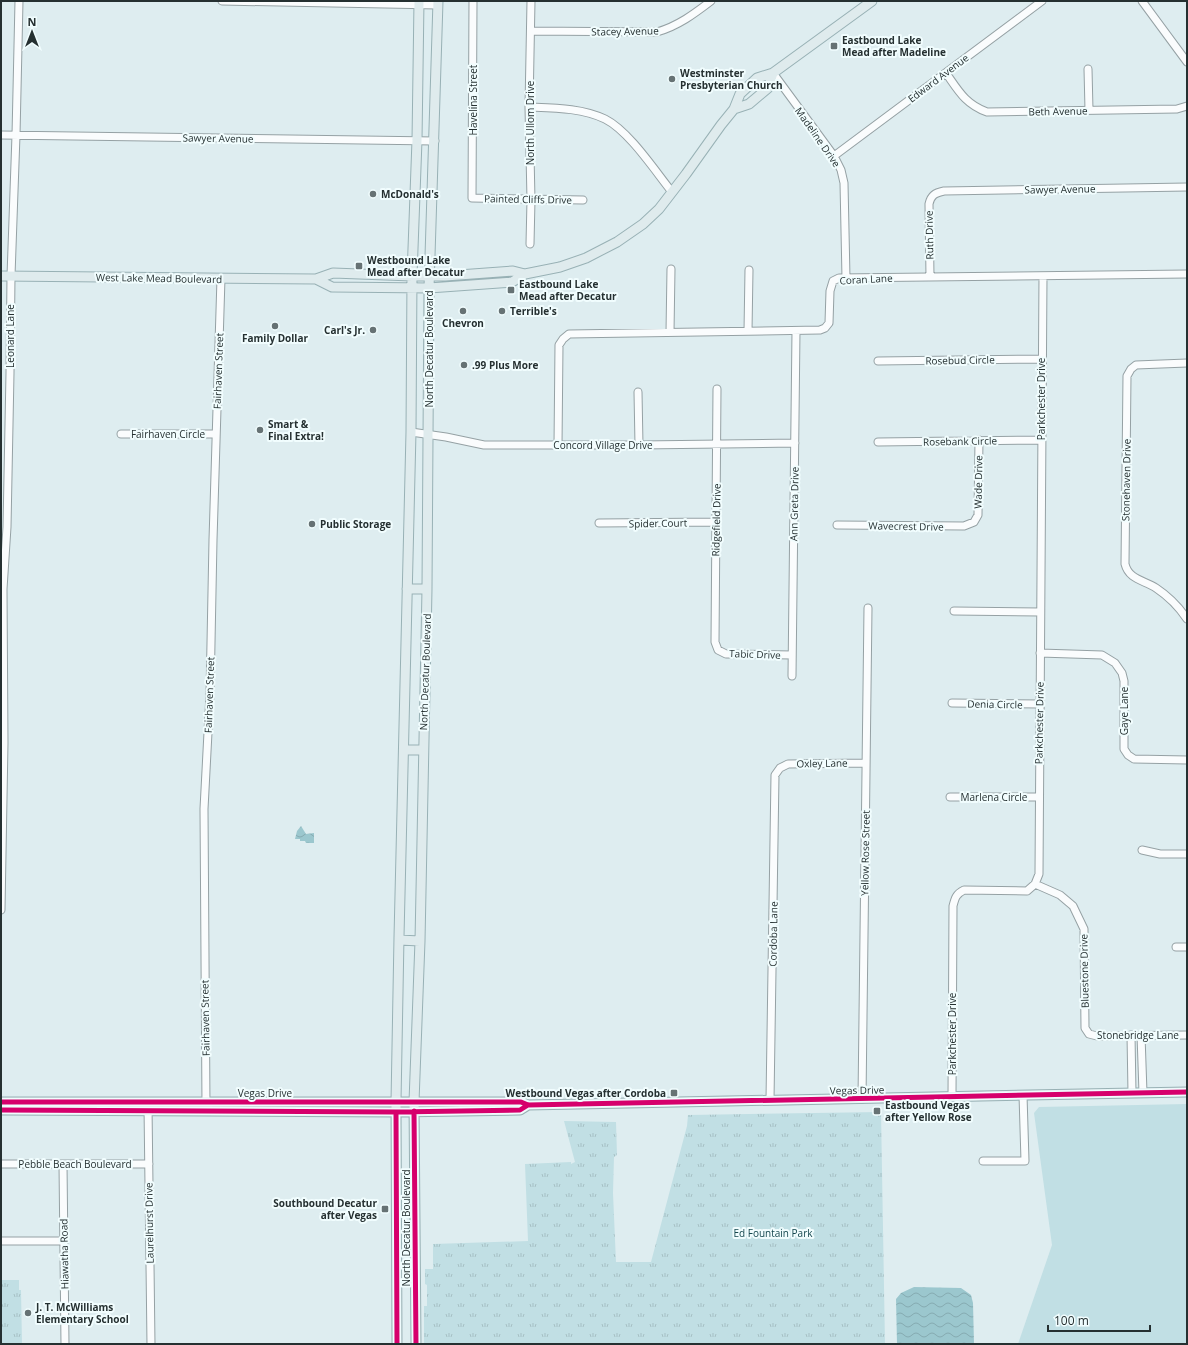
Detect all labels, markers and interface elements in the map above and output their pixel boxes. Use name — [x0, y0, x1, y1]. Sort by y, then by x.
north arrow — [12, 12, 52, 52]
text: N — [28, 14, 36, 29]
street label: Stacey Avenue — [591, 23, 659, 39]
place label: Eastbound Lake Mead after Madeline — [842, 33, 946, 59]
marker: Eastbound Lake Mead after Madeline — [829, 41, 839, 51]
street label: Edward Avenue — [905, 50, 972, 105]
street label: Havelina Street — [466, 64, 480, 135]
place label: Westminster Presbyterian Church — [680, 66, 783, 92]
marker: Westminster Presbyterian Church — [667, 74, 677, 84]
street label: North Ullom Drive — [523, 80, 537, 165]
street label: Beth Avenue — [1028, 103, 1088, 119]
street label: Madeline Drive — [792, 104, 844, 170]
street label: Sawyer Avenue — [182, 130, 254, 146]
street label: Sawyer Avenue — [1024, 181, 1096, 197]
place label: McDonald's — [381, 187, 439, 201]
marker: McDonald's — [368, 189, 378, 199]
street label: Painted Cliffs Drive — [484, 191, 573, 207]
street label: Ruth Drive — [922, 210, 936, 260]
place label: Westbound Lake Mead after Decatur — [367, 253, 465, 279]
marker: Westbound Lake Mead after Decatur — [354, 261, 364, 271]
street label: West Lake Mead Boulevard — [96, 270, 222, 286]
street label: Coran Lane — [839, 271, 893, 287]
place label: Eastbound Lake Mead after Decatur — [519, 277, 617, 303]
marker: Eastbound Lake Mead after Decatur — [506, 285, 516, 295]
street label: North Decatur Boulevard — [422, 290, 436, 408]
street label: Leonard Lane — [3, 304, 17, 368]
place label: Terrible's — [510, 304, 557, 318]
marker: Chevron — [458, 306, 468, 316]
marker: Terrible's — [497, 306, 507, 316]
place label: Chevron — [442, 316, 484, 330]
marker: Family Dollar — [270, 321, 280, 331]
place label: Carl's Jr. — [324, 323, 365, 337]
marker: Carl's Jr. — [368, 325, 378, 335]
place label: Family Dollar — [242, 331, 308, 345]
street label: Fairhaven Street — [210, 332, 226, 409]
street label: Rosebud Circle — [925, 352, 995, 368]
street label: Parkchester Drive — [1034, 357, 1048, 440]
place label: .99 Plus More — [472, 358, 539, 372]
marker: .99 Plus More — [459, 360, 469, 370]
place label: Smart & Final Extra! — [268, 417, 324, 443]
marker: Smart & Final Extra! — [255, 425, 265, 435]
street label: Fairhaven Circle — [131, 427, 205, 441]
street label: Rosebank Circle — [923, 433, 998, 449]
street label: Concord Village Drive — [553, 438, 653, 452]
street label: Stonehaven Drive — [1118, 438, 1134, 521]
street label: Wade Drive — [971, 455, 985, 509]
street label: Ann Greta Drive — [786, 466, 802, 541]
street label: Ridgefield Drive — [708, 483, 724, 557]
street label: Spider Court — [629, 515, 688, 531]
place label: Public Storage — [320, 517, 391, 531]
street label: Wavecrest Drive — [868, 518, 944, 534]
marker: Public Storage — [307, 519, 317, 529]
street label: North Decatur Boulevard — [416, 613, 434, 731]
street label: Tabic Drive — [729, 646, 781, 662]
street label: Fairhaven Street — [201, 656, 217, 733]
street label: Parkchester Drive — [1031, 681, 1047, 764]
street label: Gaye Lane — [1117, 686, 1131, 735]
street label: Denia Circle — [967, 697, 1023, 711]
street label: Oxley Lane — [796, 756, 848, 770]
street label: Marlena Circle — [961, 790, 1028, 804]
street label: Yellow Rose Street — [857, 810, 873, 896]
street label: Cordoba Lane — [765, 901, 781, 967]
street label: Bluestone Drive — [1076, 934, 1092, 1008]
street label: Fairhaven Street — [197, 979, 213, 1056]
street label: Parkchester Drive — [945, 992, 959, 1075]
street label: Stonebridge Lane — [1097, 1028, 1179, 1042]
street label: Vegas Drive — [830, 1083, 885, 1097]
street label: Vegas Drive — [238, 1086, 293, 1100]
place label: Westbound Vegas after Cordoba — [506, 1086, 666, 1100]
marker: Westbound Vegas after Cordoba — [669, 1088, 679, 1098]
place label: Eastbound Vegas after Yellow Rose — [885, 1098, 972, 1124]
marker: Eastbound Vegas after Yellow Rose — [872, 1106, 882, 1116]
street label: Pebble Beach Boulevard — [18, 1157, 132, 1171]
street label: North Decatur Boulevard — [399, 1169, 413, 1287]
street label: Laurelhurst Drive — [141, 1182, 157, 1264]
place label: Southbound Decatur after Vegas — [273, 1196, 377, 1222]
marker: Southbound Decatur after Vegas — [380, 1204, 390, 1214]
street label: Hiawatha Road — [56, 1219, 72, 1289]
park label: Ed Fountain Park — [733, 1226, 813, 1240]
place label: J. T. McWilliams Elementary School — [35, 1300, 129, 1326]
scale bar — [1048, 1307, 1150, 1333]
marker: J. T. McWilliams Elementary School — [23, 1308, 33, 1318]
text: 100 m — [1054, 1312, 1089, 1329]

